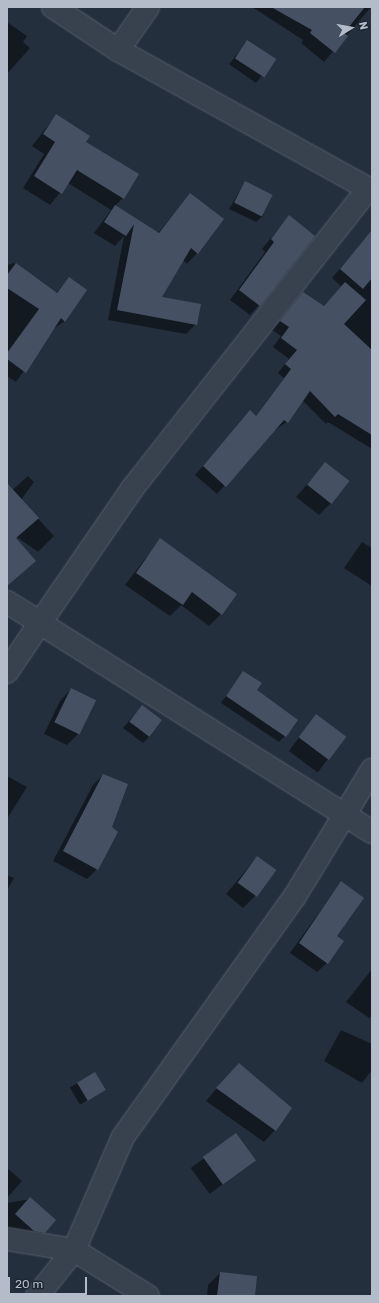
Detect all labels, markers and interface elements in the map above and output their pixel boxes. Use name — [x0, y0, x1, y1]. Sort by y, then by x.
north arrow — [331, 8, 371, 48]
text: N — [356, 20, 370, 31]
scale bar — [10, 1269, 89, 1295]
text: 20 m — [15, 1277, 43, 1291]

